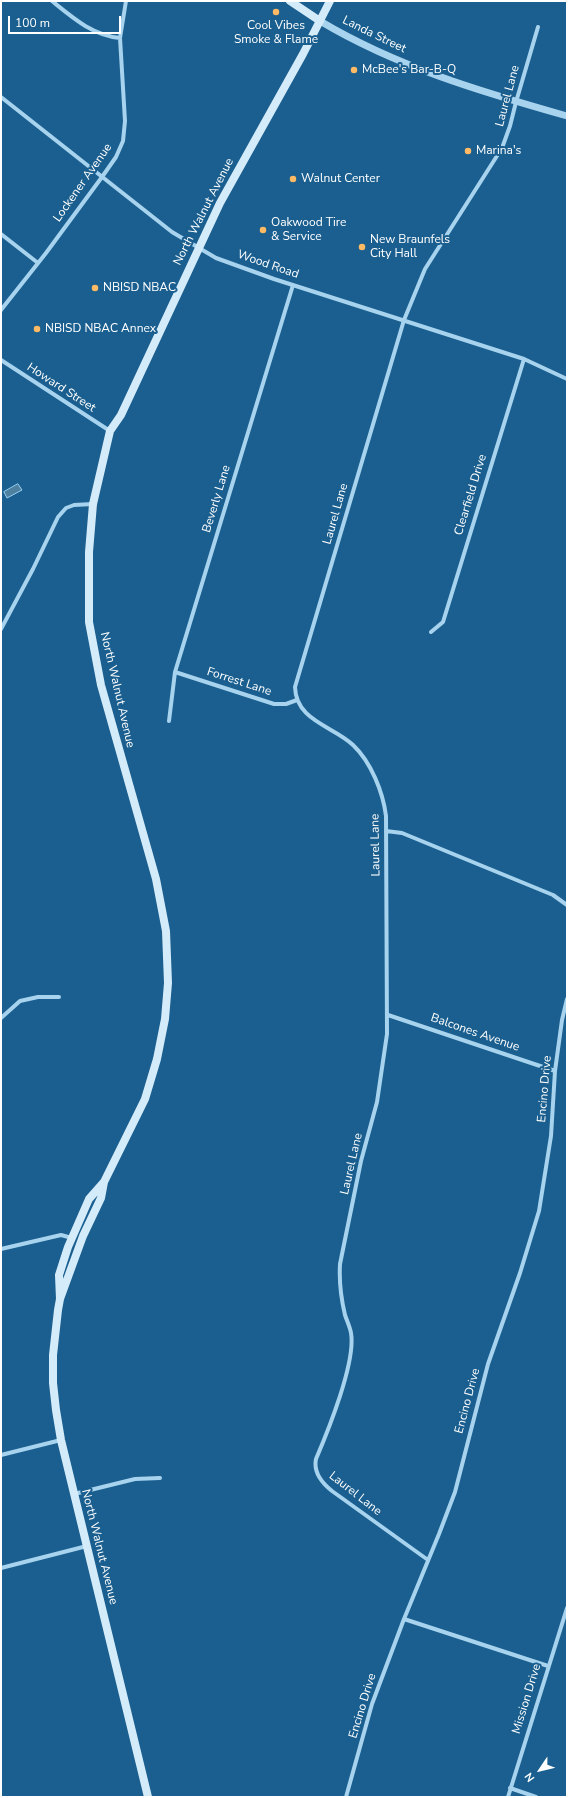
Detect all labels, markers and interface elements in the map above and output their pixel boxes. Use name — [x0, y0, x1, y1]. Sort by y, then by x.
marker: Cool Vibes Smoke & Flame — [271, 7, 281, 17]
scale bar — [10, 8, 123, 34]
street label: Landa Street — [340, 13, 408, 57]
text: 100 m — [15, 15, 50, 31]
place label: Cool Vibes Smoke & Flame — [234, 19, 318, 47]
place label: McBee's Bar-B-Q — [362, 63, 456, 77]
street label: Laurel Lane — [493, 64, 523, 128]
marker: McBee's Bar-B-Q — [349, 65, 359, 75]
street label: Lockener Avenue — [51, 141, 115, 225]
place label: Marina's — [476, 144, 521, 158]
marker: Marina's — [463, 146, 473, 156]
street label: North Walnut Avenue — [171, 156, 237, 268]
place label: Walnut Center — [301, 172, 380, 186]
marker: Walnut Center — [288, 174, 298, 184]
place label: Oakwood Tire & Service — [271, 216, 346, 244]
marker: Oakwood Tire & Service — [258, 225, 268, 235]
place label: New Braunfels City Hall — [370, 233, 450, 261]
marker: New Braunfels City Hall — [357, 242, 367, 252]
street label: Wood Road — [235, 248, 301, 282]
place label: NBISD NBAC — [103, 281, 176, 295]
marker: NBISD NBAC — [90, 283, 100, 293]
place label: NBISD NBAC Annex — [45, 322, 156, 336]
marker: NBISD NBAC Annex — [32, 324, 42, 334]
street label: Howard Street — [24, 360, 98, 416]
street label: Clearfield Drive — [452, 453, 490, 537]
street label: Beverly Lane — [200, 463, 234, 535]
street label: Laurel Lane — [320, 482, 352, 546]
street label: North Walnut Avenue — [97, 631, 137, 749]
street label: Forrest Lane — [205, 665, 273, 699]
street label: Laurel Lane — [368, 813, 384, 877]
street label: Balcones Avenue — [429, 1011, 521, 1055]
street label: Encino Drive — [535, 1055, 555, 1123]
street label: Laurel Lane — [338, 1132, 366, 1196]
street label: Encino Drive — [452, 1367, 484, 1435]
street label: Laurel Lane — [326, 1469, 384, 1519]
street label: North Walnut Avenue — [78, 1488, 120, 1606]
street label: Mission Drive — [510, 1662, 544, 1736]
street label: Encino Drive — [346, 1672, 380, 1740]
north arrow — [520, 1750, 560, 1790]
text: N — [521, 1770, 538, 1785]

